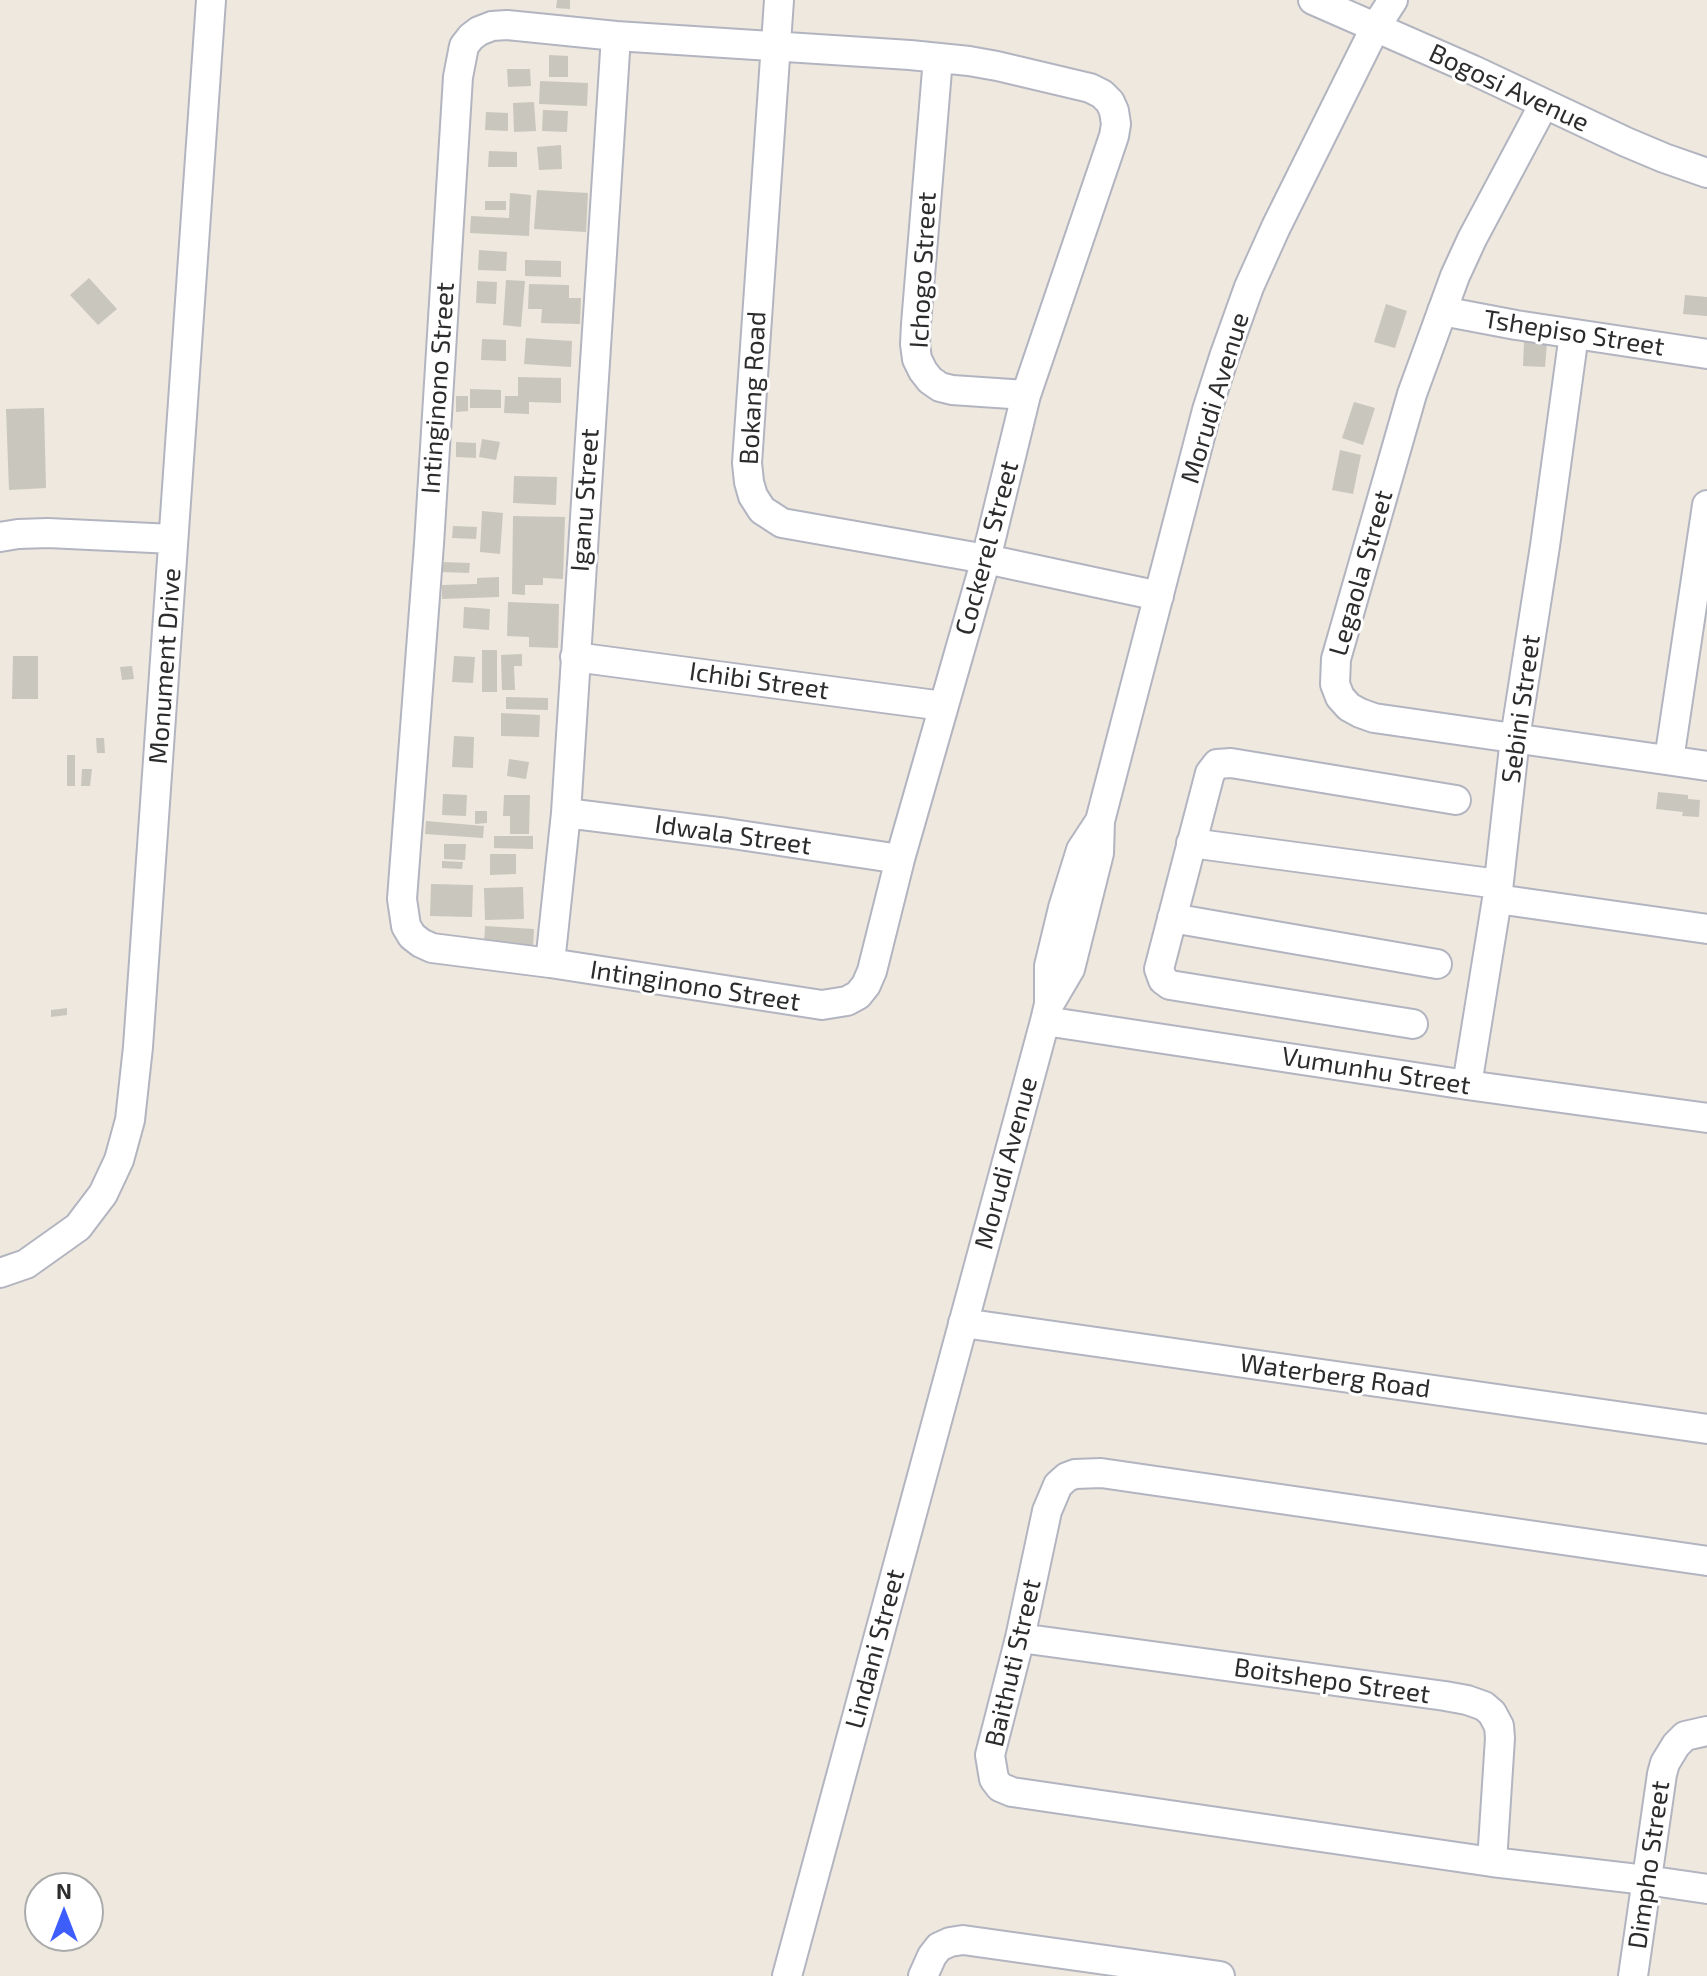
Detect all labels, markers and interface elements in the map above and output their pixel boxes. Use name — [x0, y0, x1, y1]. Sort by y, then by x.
street label: Bogosi Avenue — [1424, 37, 1594, 139]
street label: Ichogo Street — [903, 191, 943, 349]
street label: Intinginono Street — [415, 281, 461, 495]
street label: Tshepiso Street — [1482, 303, 1666, 363]
street label: Morudi Avenue — [1174, 309, 1256, 487]
street label: Bokang Road — [733, 310, 773, 466]
street label: Iganu Street — [564, 427, 606, 573]
street label: Cockerel Street — [949, 458, 1025, 638]
street label: Legaola Street — [1322, 487, 1400, 659]
street label: Monument Drive — [143, 567, 187, 765]
street label: Sebini Street — [1495, 633, 1547, 785]
street label: Ichibi Street — [687, 656, 831, 706]
street label: Idwala Street — [653, 809, 813, 861]
street label: Intinginono Street — [588, 954, 802, 1018]
street label: Vumunhu Street — [1279, 1041, 1473, 1101]
street label: Morudi Avenue — [968, 1073, 1044, 1253]
street label: Waterberg Road — [1238, 1347, 1432, 1405]
street label: Lindani Street — [839, 1566, 911, 1732]
street label: Baithuti Street — [979, 1576, 1047, 1750]
street label: Boitshepo Street — [1232, 1652, 1432, 1710]
street label: Dimpho Street — [1622, 1779, 1676, 1951]
north arrow — [24, 1872, 104, 1952]
text: N — [56, 1877, 72, 1903]

